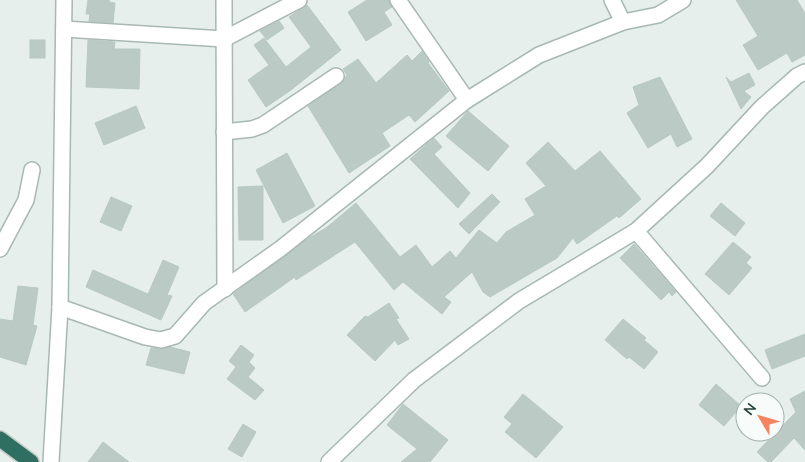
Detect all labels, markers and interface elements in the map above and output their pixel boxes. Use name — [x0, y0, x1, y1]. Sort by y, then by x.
north arrow — [735, 392, 785, 442]
text: N — [739, 399, 760, 419]

